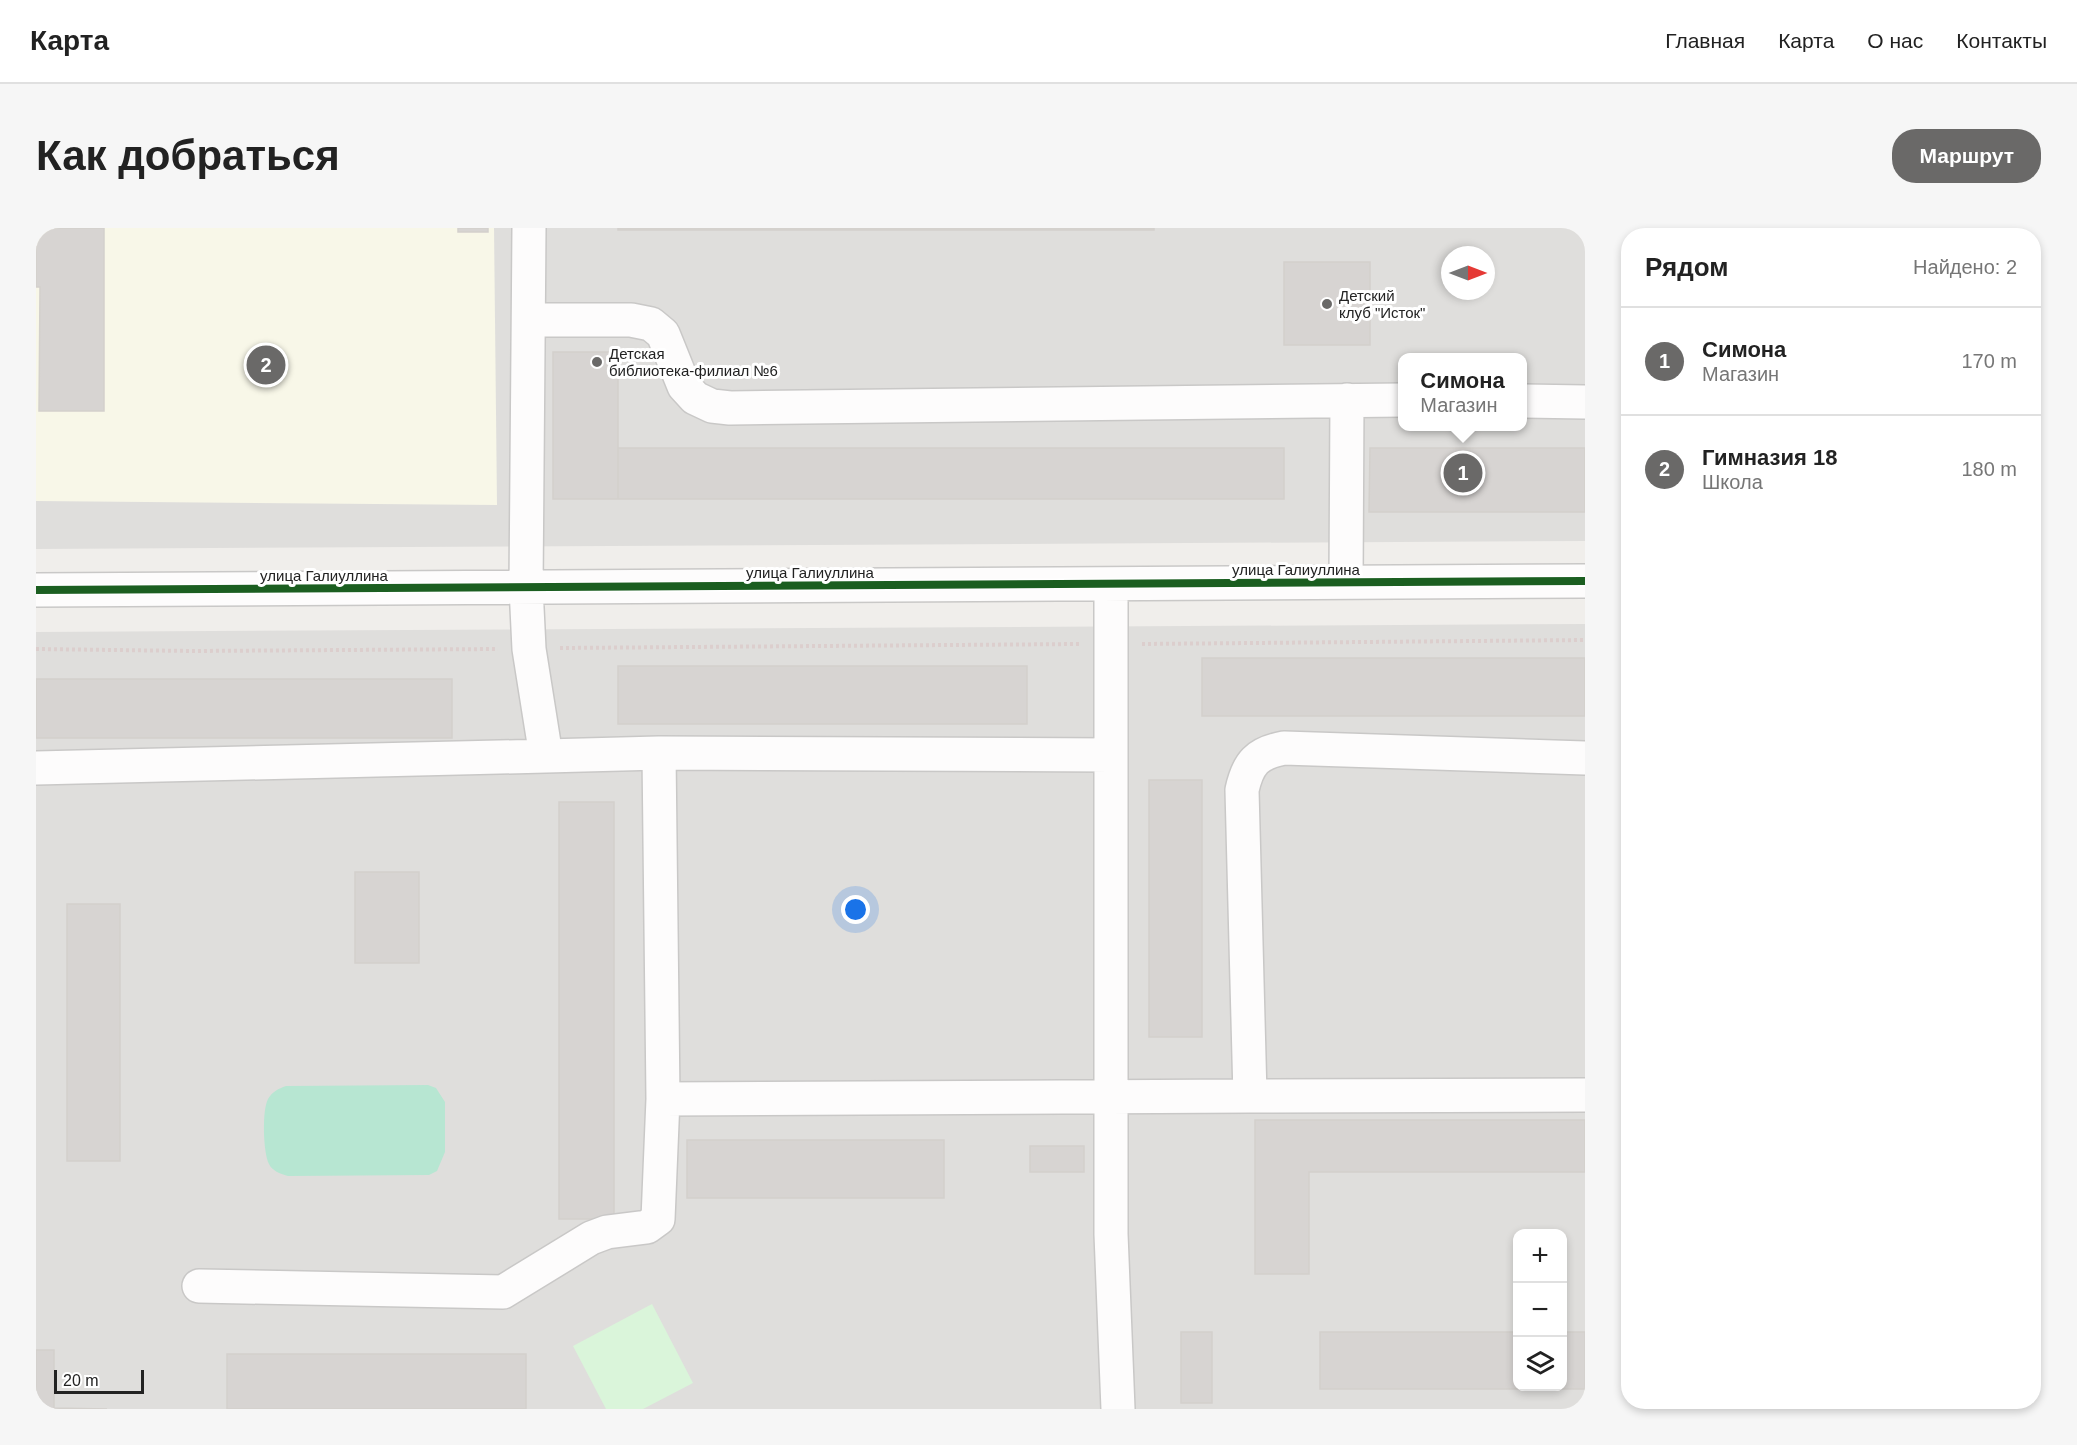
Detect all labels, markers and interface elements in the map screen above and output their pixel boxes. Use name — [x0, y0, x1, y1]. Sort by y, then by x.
text: Карта — [30, 25, 109, 56]
text: Главная — [1665, 29, 1745, 52]
text: Карта — [1778, 29, 1834, 52]
text: О нас — [1867, 29, 1923, 52]
text: Контакты — [1956, 29, 2047, 52]
button: Маршрут — [1892, 129, 2041, 183]
text: Как добраться — [36, 132, 340, 179]
north arrow — [1441, 246, 1495, 300]
text: Рядом — [1645, 252, 1728, 282]
text: Найдено: 2 — [1913, 256, 2017, 278]
place label: Детский клуб "Исток" — [1339, 287, 1425, 321]
marker: Детский клуб "Исток" — [1320, 297, 1334, 311]
text: Симона — [1702, 337, 1786, 362]
pin: 2 — [246, 342, 286, 388]
place label: Детская библиотека-филиал №6 — [609, 345, 778, 379]
text: 1 — [1659, 350, 1670, 372]
text: 170 m — [1961, 350, 2017, 372]
popup — [1398, 353, 1527, 431]
marker: Детская библиотека-филиал №6 — [590, 355, 604, 369]
text: Магазин — [1702, 363, 1779, 385]
text: Симона — [1420, 368, 1505, 393]
text: Магазин — [1420, 394, 1497, 416]
text: Гимназия 18 — [1702, 445, 1837, 470]
pin: 1 — [1444, 450, 1482, 496]
text: 2 — [1659, 458, 1670, 480]
text: 180 m — [1961, 458, 2017, 480]
text: Школа — [1702, 471, 1763, 493]
street label: улица Галиуллина — [1232, 561, 1361, 578]
street label: улица Галиуллина — [746, 564, 875, 581]
street label: улица Галиуллина — [260, 567, 389, 584]
your location — [841, 895, 870, 924]
map controls — [1513, 1229, 1567, 1391]
button: + — [1513, 1229, 1567, 1283]
button: − — [1513, 1283, 1567, 1337]
button: layers — [1513, 1337, 1567, 1391]
scale bar — [54, 1367, 144, 1394]
text: 20 m — [63, 1372, 99, 1389]

